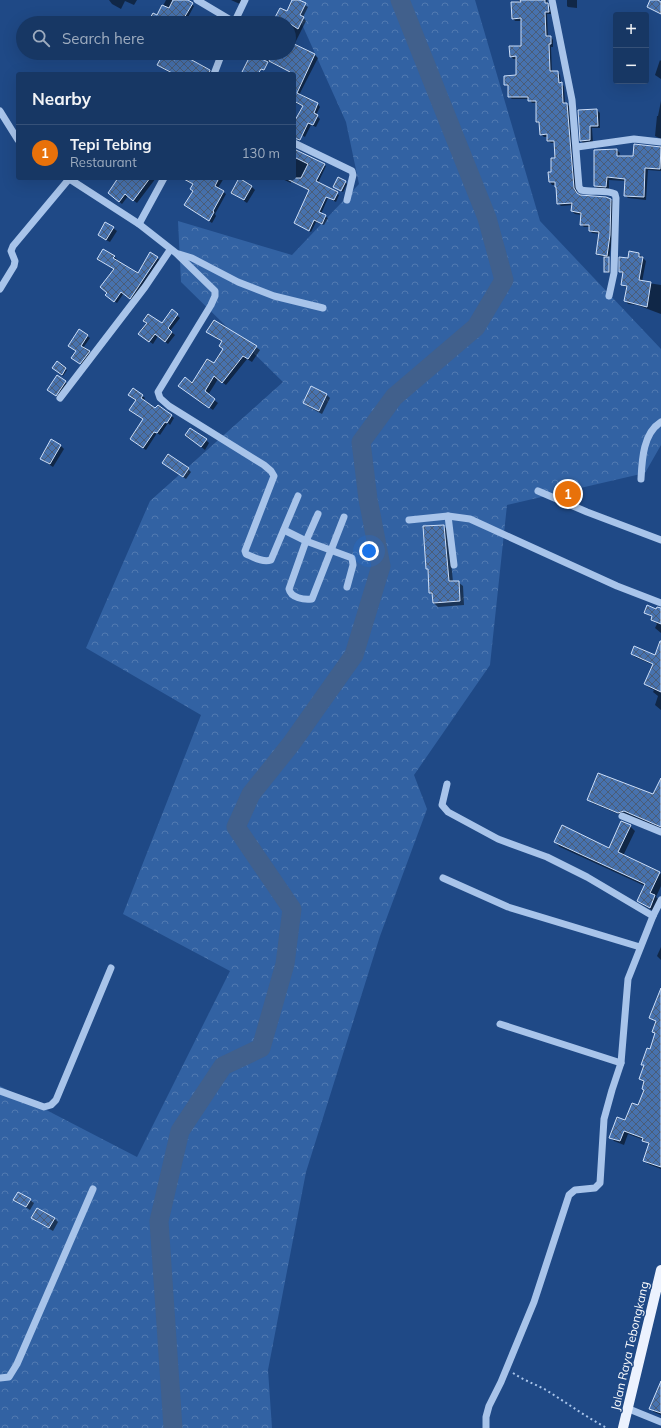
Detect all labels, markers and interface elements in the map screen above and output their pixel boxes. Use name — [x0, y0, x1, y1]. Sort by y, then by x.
map controls — [613, 12, 649, 84]
button: + — [613, 12, 649, 48]
search box — [16, 16, 296, 60]
icon: search — [30, 27, 52, 49]
text: Search here — [62, 29, 144, 48]
button: − — [613, 48, 649, 84]
text: Nearby — [32, 88, 91, 109]
text: Tepi Tebing — [70, 135, 152, 154]
text: 1 — [41, 145, 49, 161]
text: 130 m — [242, 145, 280, 161]
text: Restaurant — [70, 154, 137, 170]
pin: 1 — [555, 479, 581, 509]
your location — [359, 541, 379, 561]
street label: Jalan Raya Tebongkang — [607, 1280, 652, 1412]

